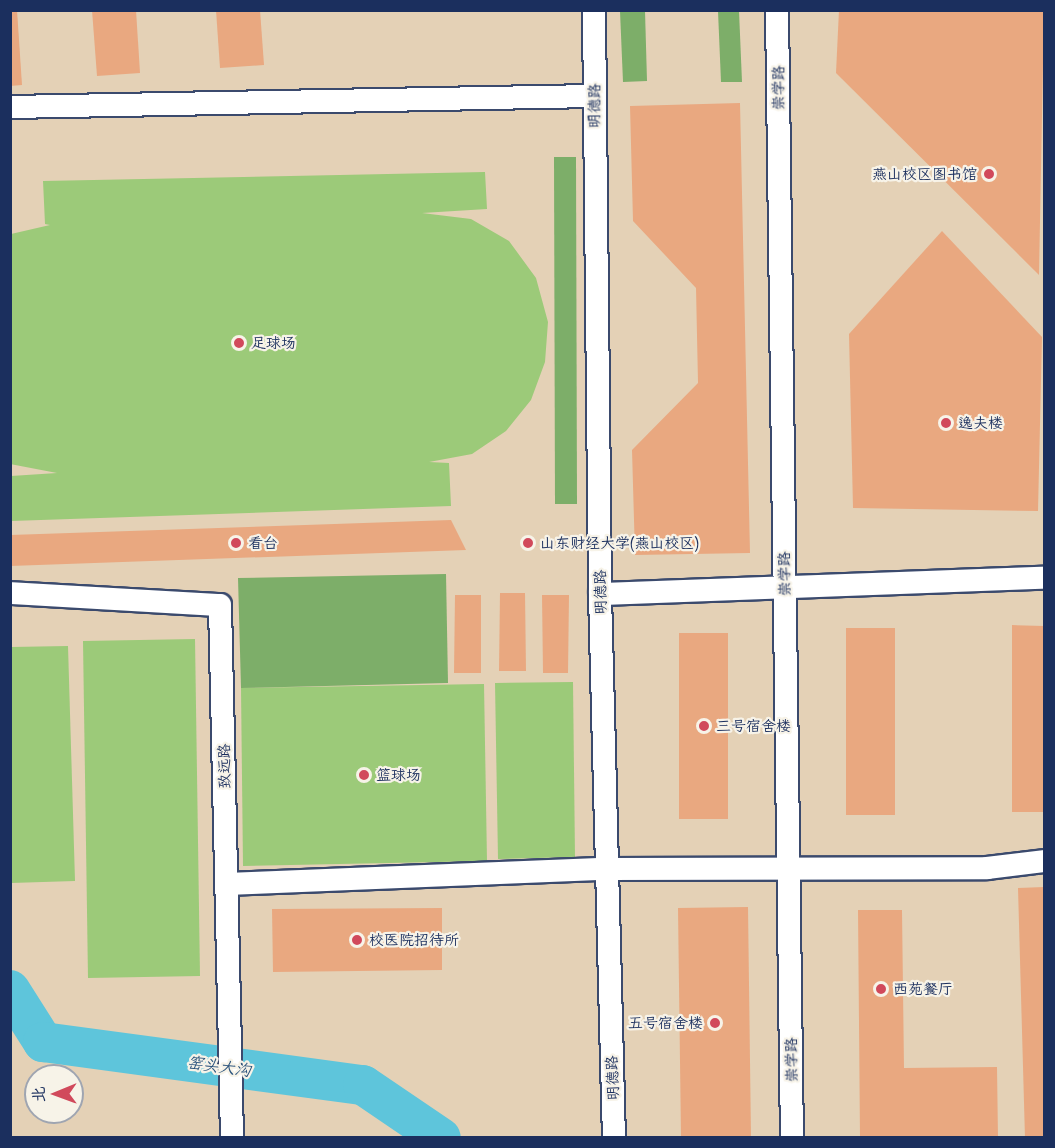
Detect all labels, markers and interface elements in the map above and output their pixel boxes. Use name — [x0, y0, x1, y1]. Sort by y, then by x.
street label: 崇学路 — [769, 66, 787, 110]
street label: 明德路 — [585, 84, 603, 128]
place label: 燕山校区图书馆 — [872, 165, 977, 183]
marker: 燕山校区图书馆 — [982, 167, 996, 181]
place label: 足球场 — [251, 334, 296, 352]
marker: 足球场 — [232, 336, 246, 350]
place label: 逸夫楼 — [958, 414, 1003, 432]
marker: 逸夫楼 — [939, 416, 953, 430]
place label: 看台 — [248, 534, 278, 552]
place label: 山东财经大学(燕山校区) — [540, 534, 699, 552]
marker: 看台 — [229, 536, 243, 550]
marker: 山东财经大学(燕山校区) — [521, 536, 535, 550]
street label: 崇学路 — [775, 551, 793, 597]
street label: 明德路 — [591, 569, 609, 615]
place label: 三号宿舍楼 — [716, 717, 791, 735]
marker: 三号宿舍楼 — [697, 719, 711, 733]
street label: 致远路 — [215, 743, 233, 789]
place label: 篮球场 — [376, 766, 421, 784]
marker: 篮球场 — [357, 768, 371, 782]
place label: 校医院招待所 — [369, 931, 459, 949]
marker: 校医院招待所 — [350, 933, 364, 947]
place label: 西苑餐厅 — [893, 980, 953, 998]
marker: 西苑餐厅 — [874, 982, 888, 996]
place label: 五号宿舍楼 — [628, 1014, 703, 1032]
marker: 五号宿舍楼 — [708, 1016, 722, 1030]
street label: 崇学路 — [782, 1037, 800, 1083]
water label: 窑头大沟 — [186, 1052, 252, 1080]
street label: 明德路 — [602, 1055, 622, 1101]
north arrow — [24, 1064, 84, 1124]
text: 北 — [28, 1086, 48, 1102]

